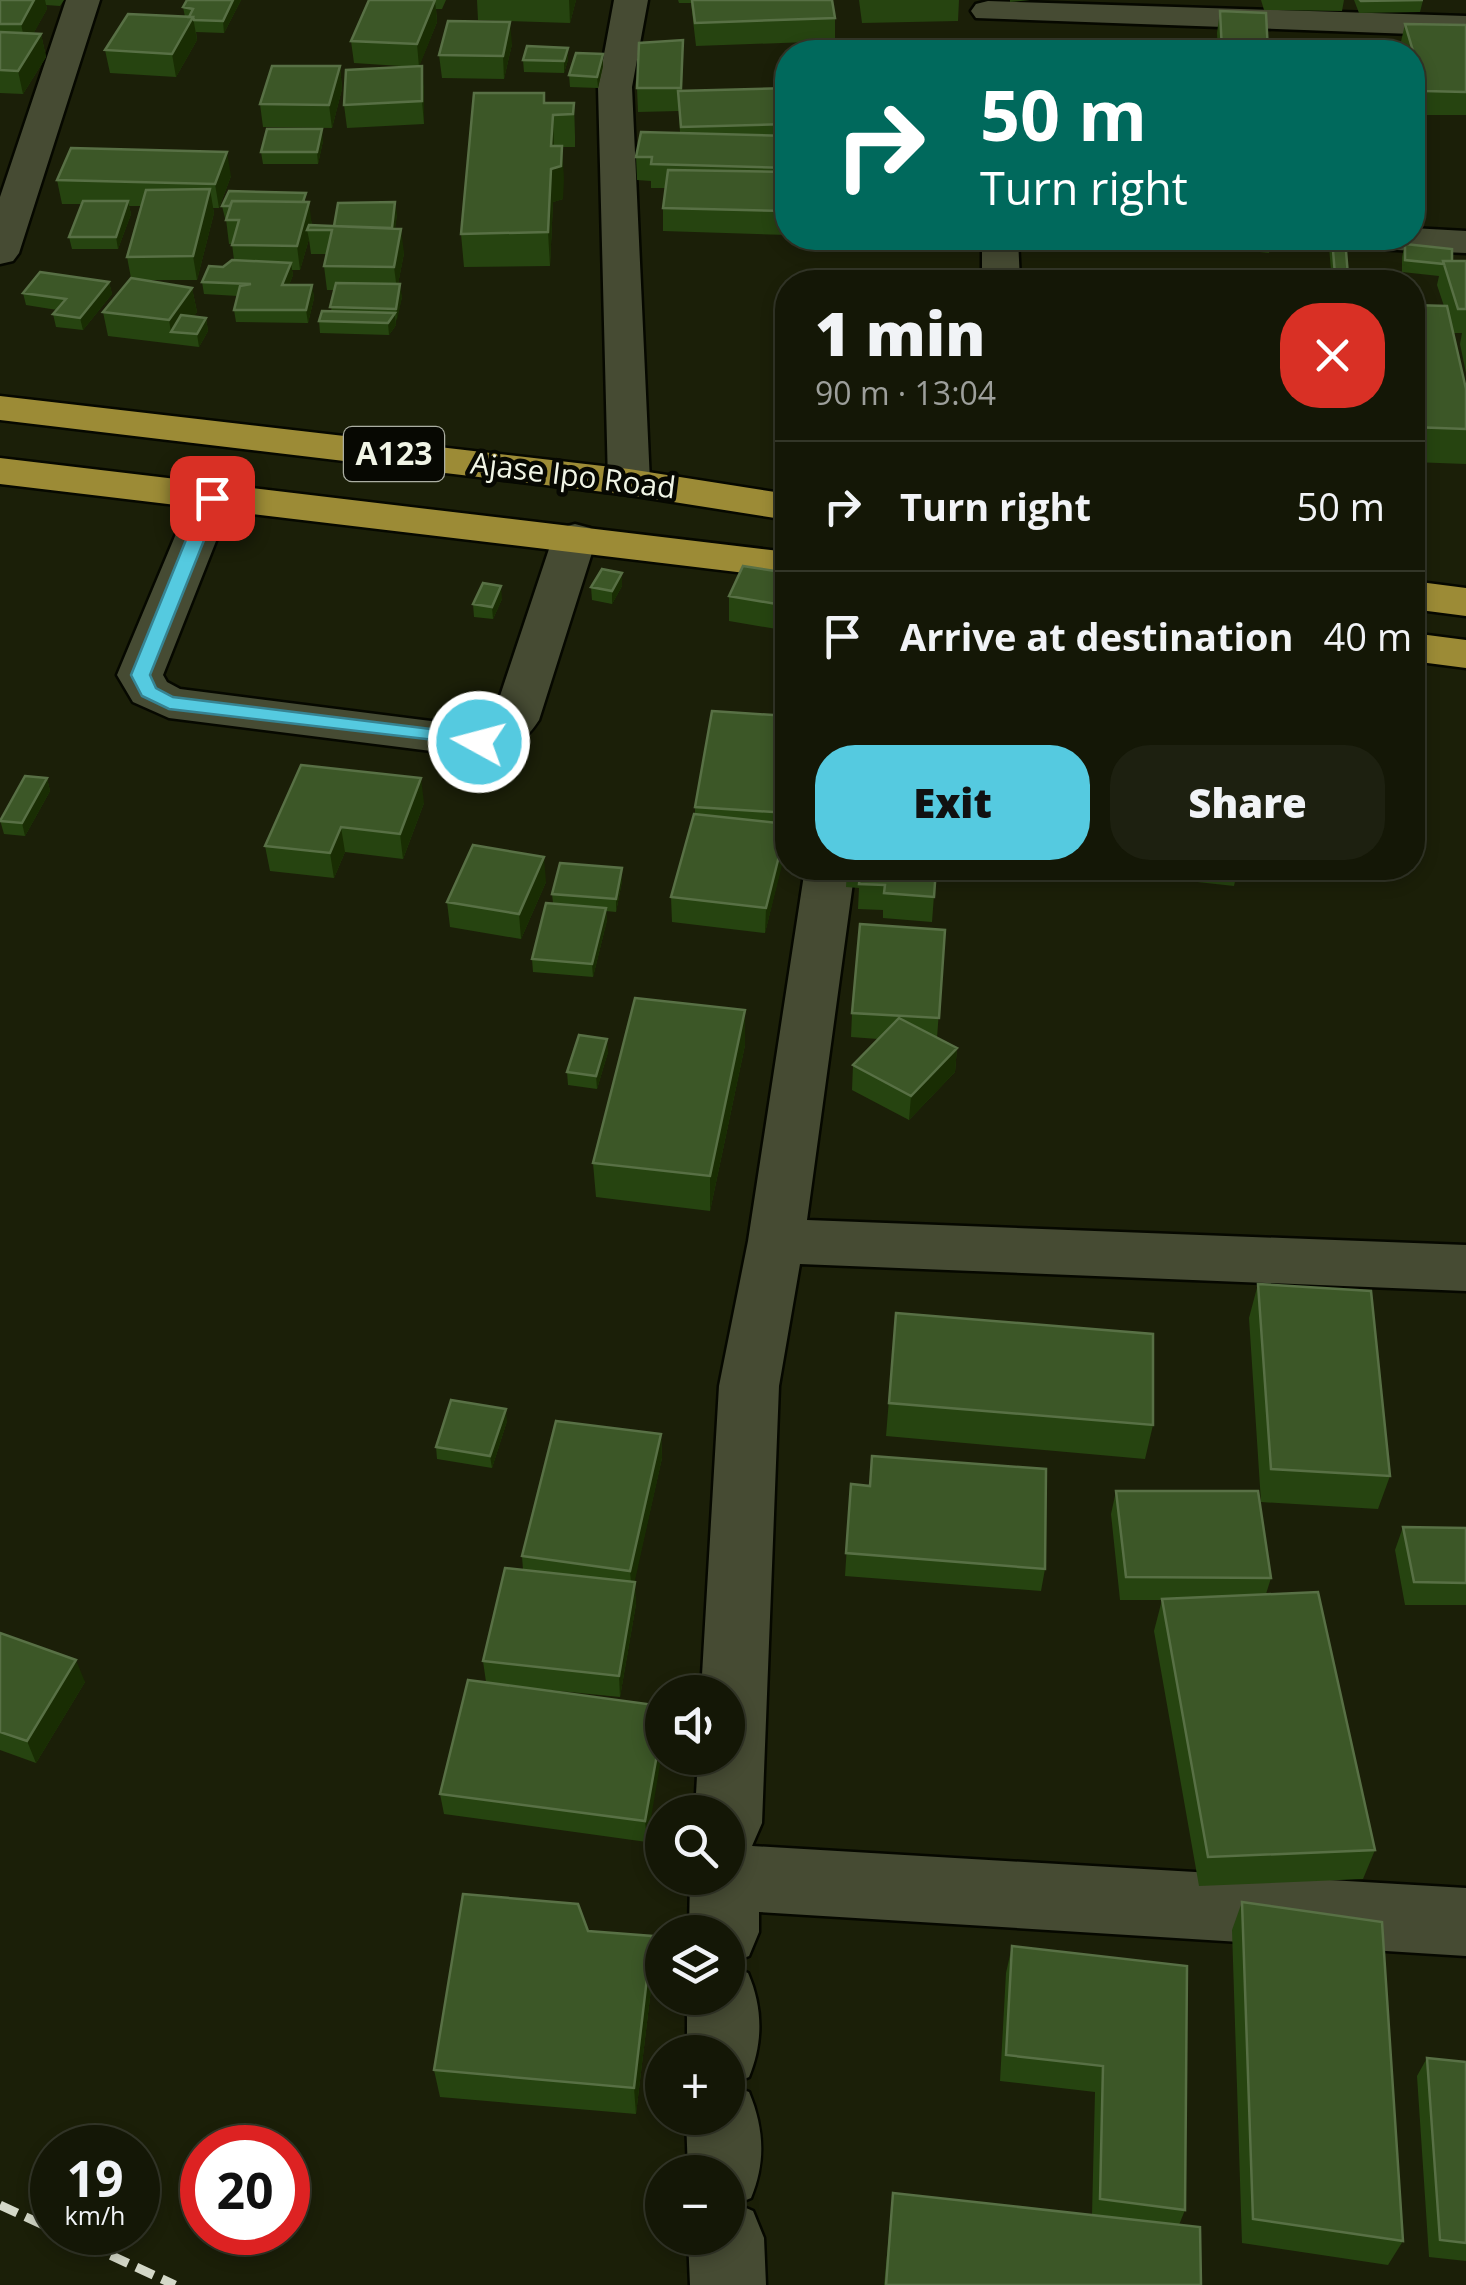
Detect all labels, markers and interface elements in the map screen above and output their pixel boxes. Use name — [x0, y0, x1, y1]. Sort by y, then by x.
text: 50 m — [980, 66, 1147, 162]
icon: right — [815, 80, 945, 210]
text: Turn right — [980, 157, 1188, 218]
text: 1 min — [815, 292, 985, 374]
button: close — [1280, 303, 1385, 408]
text: 90 m · 13:04 — [815, 371, 996, 414]
road number: A123 — [344, 427, 444, 481]
street label: Ajase Ipo Road — [468, 442, 678, 507]
pin — [170, 456, 255, 541]
icon: arrive — [185, 471, 240, 526]
icon: right — [815, 479, 870, 534]
text: Turn right — [900, 480, 1091, 532]
text: 50 m — [1296, 480, 1385, 532]
icon: arrive — [815, 609, 870, 664]
text: Arrive at destination — [900, 610, 1294, 662]
text: 40 m — [1324, 610, 1412, 662]
position arrow — [427, 690, 531, 794]
button: Exit — [815, 745, 1090, 860]
button: Share — [1110, 745, 1385, 860]
map controls — [645, 1675, 745, 2255]
button: sound — [645, 1675, 745, 1775]
button: search — [645, 1795, 745, 1895]
button: layers — [645, 1915, 745, 2015]
button: + — [645, 2035, 745, 2135]
speed limit sign: 20 — [180, 2125, 310, 2255]
text: 19 — [66, 2144, 124, 2212]
button: − — [645, 2155, 745, 2255]
text: km/h — [65, 2198, 125, 2232]

